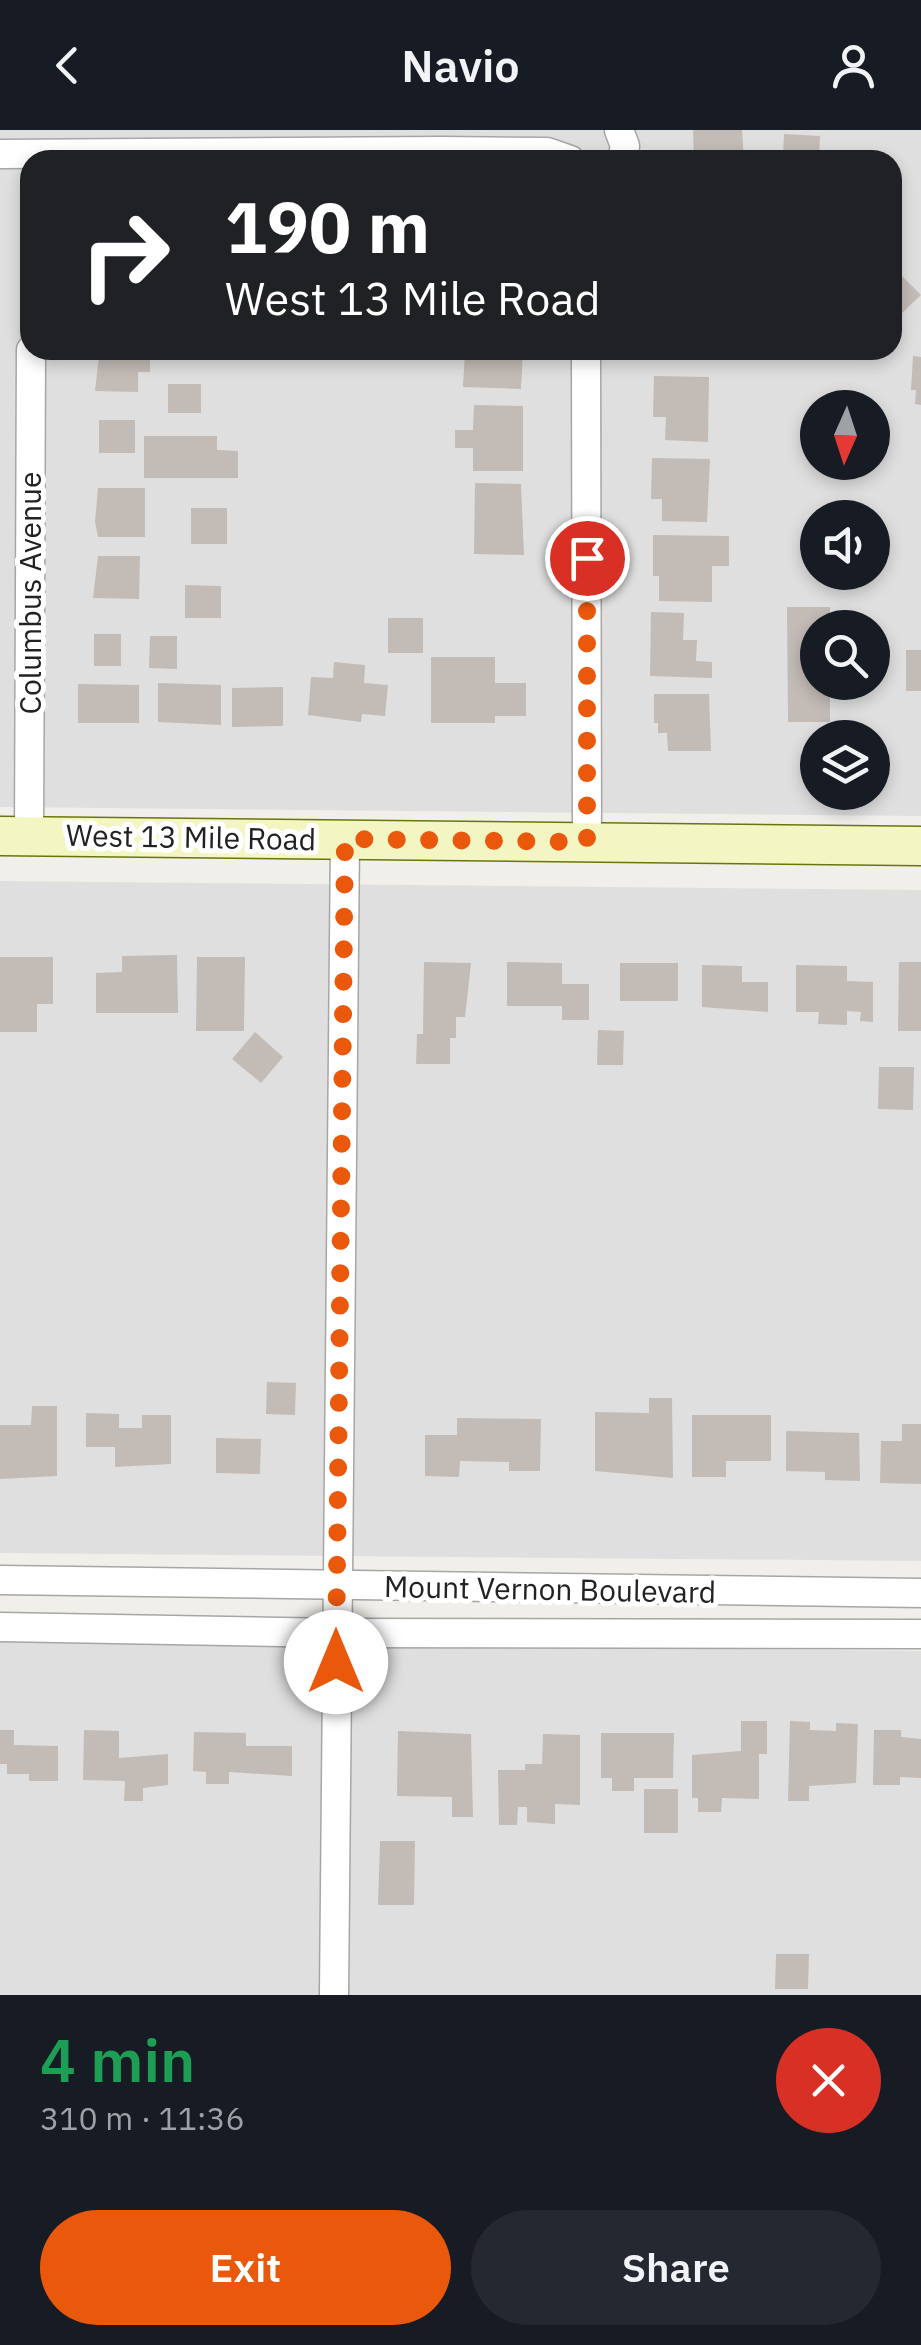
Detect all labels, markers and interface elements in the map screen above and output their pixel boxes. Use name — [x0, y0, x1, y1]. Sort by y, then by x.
text: Navio — [401, 36, 520, 94]
icon: back — [40, 38, 95, 93]
icon: person — [826, 38, 881, 93]
text: 190 m — [225, 181, 430, 272]
icon: right — [60, 190, 190, 320]
text: West 13 Mile Road — [225, 269, 601, 327]
north arrow — [800, 390, 890, 480]
map controls — [800, 390, 890, 810]
street label: Columbus Avenue — [10, 471, 49, 715]
button: sound — [800, 500, 890, 590]
pin — [545, 516, 630, 601]
icon: arrive — [560, 531, 615, 586]
button: search — [800, 610, 890, 700]
button: layers — [800, 720, 890, 810]
street label: West 13 Mile Road — [66, 815, 317, 858]
street label: Mount Vernon Boulevard — [384, 1566, 716, 1611]
position arrow — [284, 1610, 388, 1714]
text: 4 min — [40, 2020, 195, 2099]
button: close — [776, 2028, 881, 2133]
text: 310 m · 11:36 — [40, 2097, 245, 2139]
button: Exit — [40, 2210, 451, 2325]
button: Share — [471, 2210, 881, 2325]

